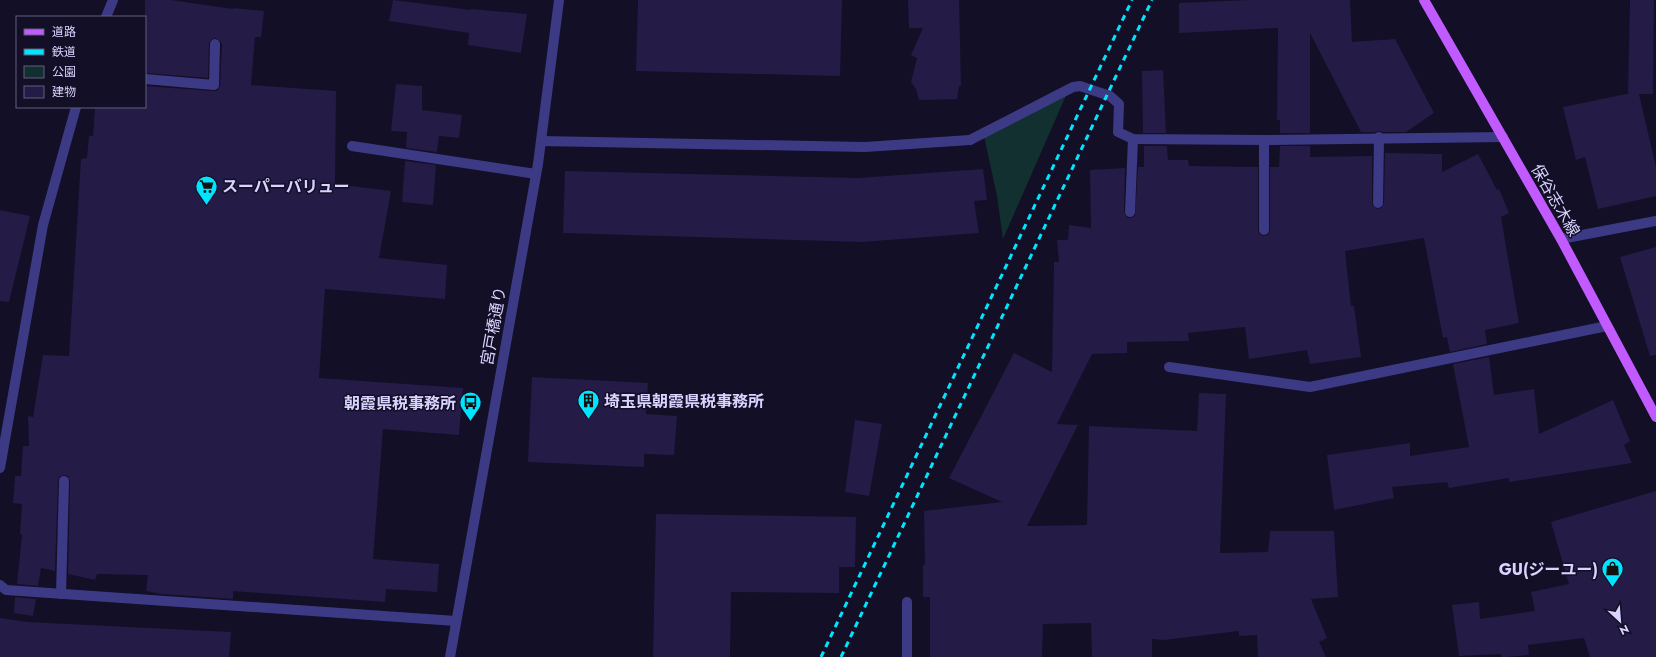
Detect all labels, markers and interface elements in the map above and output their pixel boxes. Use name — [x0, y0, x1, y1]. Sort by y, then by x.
legend — [16, 16, 146, 108]
text: 道路 — [52, 23, 76, 41]
text: 鉄道 — [52, 43, 76, 61]
text: 公園 — [52, 63, 76, 81]
text: 建物 — [52, 83, 76, 101]
street label: 保谷志木線 — [1526, 160, 1586, 241]
supermarket icon: スーパーバリュー — [193, 173, 219, 206]
place label: スーパーバリュー — [222, 175, 350, 198]
street label: 宮戸橋通り — [475, 285, 512, 367]
building icon: 埼玉県朝霞県税事務所 — [575, 388, 601, 421]
bus stop icon: 朝霞県税事務所 — [458, 390, 484, 423]
place label: 埼玉県朝霞県税事務所 — [604, 390, 764, 413]
place label: 朝霞県税事務所 — [344, 392, 456, 415]
shop icon: GU(ジーユー) — [1600, 556, 1626, 589]
place label: GU(ジーユー) — [1499, 558, 1598, 581]
north arrow — [1600, 601, 1640, 641]
text: N — [1617, 621, 1632, 639]

